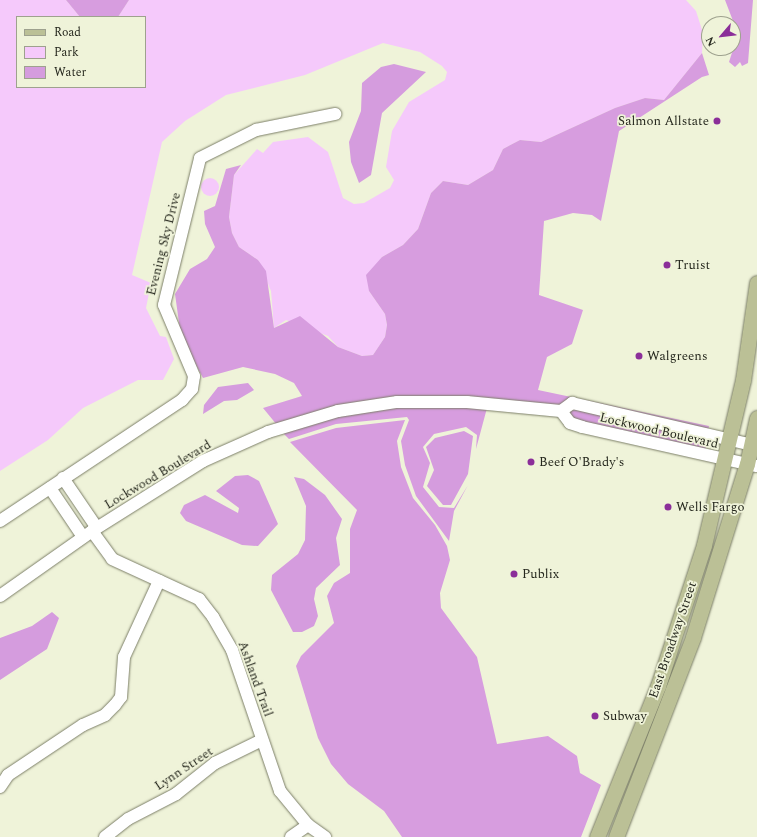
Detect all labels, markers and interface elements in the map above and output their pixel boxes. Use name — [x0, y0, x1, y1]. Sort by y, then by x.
legend — [16, 16, 146, 88]
north arrow — [701, 16, 741, 56]
text: Road — [54, 23, 81, 42]
text: N — [701, 33, 720, 49]
text: Park — [54, 43, 79, 62]
text: Water — [54, 63, 86, 82]
place label: Salmon Allstate — [618, 113, 709, 129]
marker: Salmon Allstate — [712, 116, 722, 126]
street label: Evening Sky Drive — [144, 191, 184, 297]
place label: Truist — [675, 257, 710, 273]
marker: Truist — [662, 260, 672, 270]
place label: Walgreens — [647, 348, 708, 364]
marker: Walgreens — [634, 351, 644, 361]
street label: Lockwood Boulevard — [598, 410, 720, 452]
street label: Lockwood Boulevard — [102, 437, 214, 513]
place label: Beef O'Brady's — [539, 454, 624, 470]
marker: Beef O'Brady's — [526, 457, 536, 467]
place label: Wells Fargo — [676, 499, 745, 515]
marker: Wells Fargo — [663, 502, 673, 512]
place label: Publix — [522, 566, 559, 582]
marker: Publix — [509, 569, 519, 579]
street label: East Broadway Street — [646, 580, 700, 700]
street label: Ashland Trail — [234, 639, 276, 719]
place label: Subway — [603, 708, 647, 724]
marker: Subway — [590, 711, 600, 721]
street label: Lynn Street — [152, 744, 216, 794]

